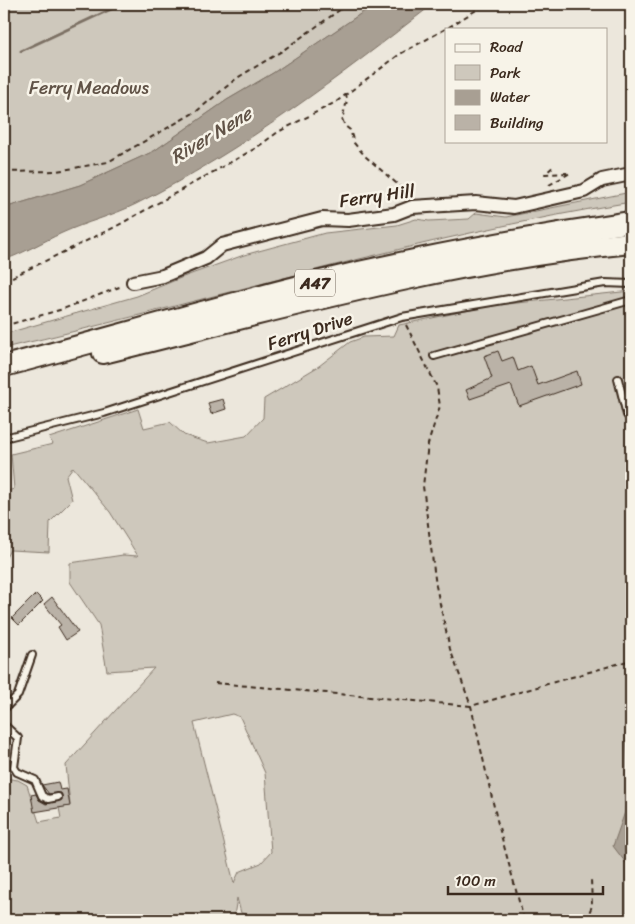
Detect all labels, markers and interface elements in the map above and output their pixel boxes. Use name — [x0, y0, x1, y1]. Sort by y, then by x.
legend — [445, 28, 608, 142]
text: Road — [490, 34, 523, 60]
text: Park — [490, 60, 521, 86]
park label: Ferry Meadows — [29, 72, 150, 104]
text: Water — [490, 84, 530, 110]
water label: River Nene — [164, 96, 260, 173]
text: Building — [490, 110, 544, 136]
street label: Ferry Hill — [337, 175, 418, 217]
road number: A47 — [295, 270, 335, 296]
street label: Ferry Drive — [263, 302, 357, 360]
scale bar — [448, 864, 602, 896]
text: 100 m — [455, 868, 496, 894]

